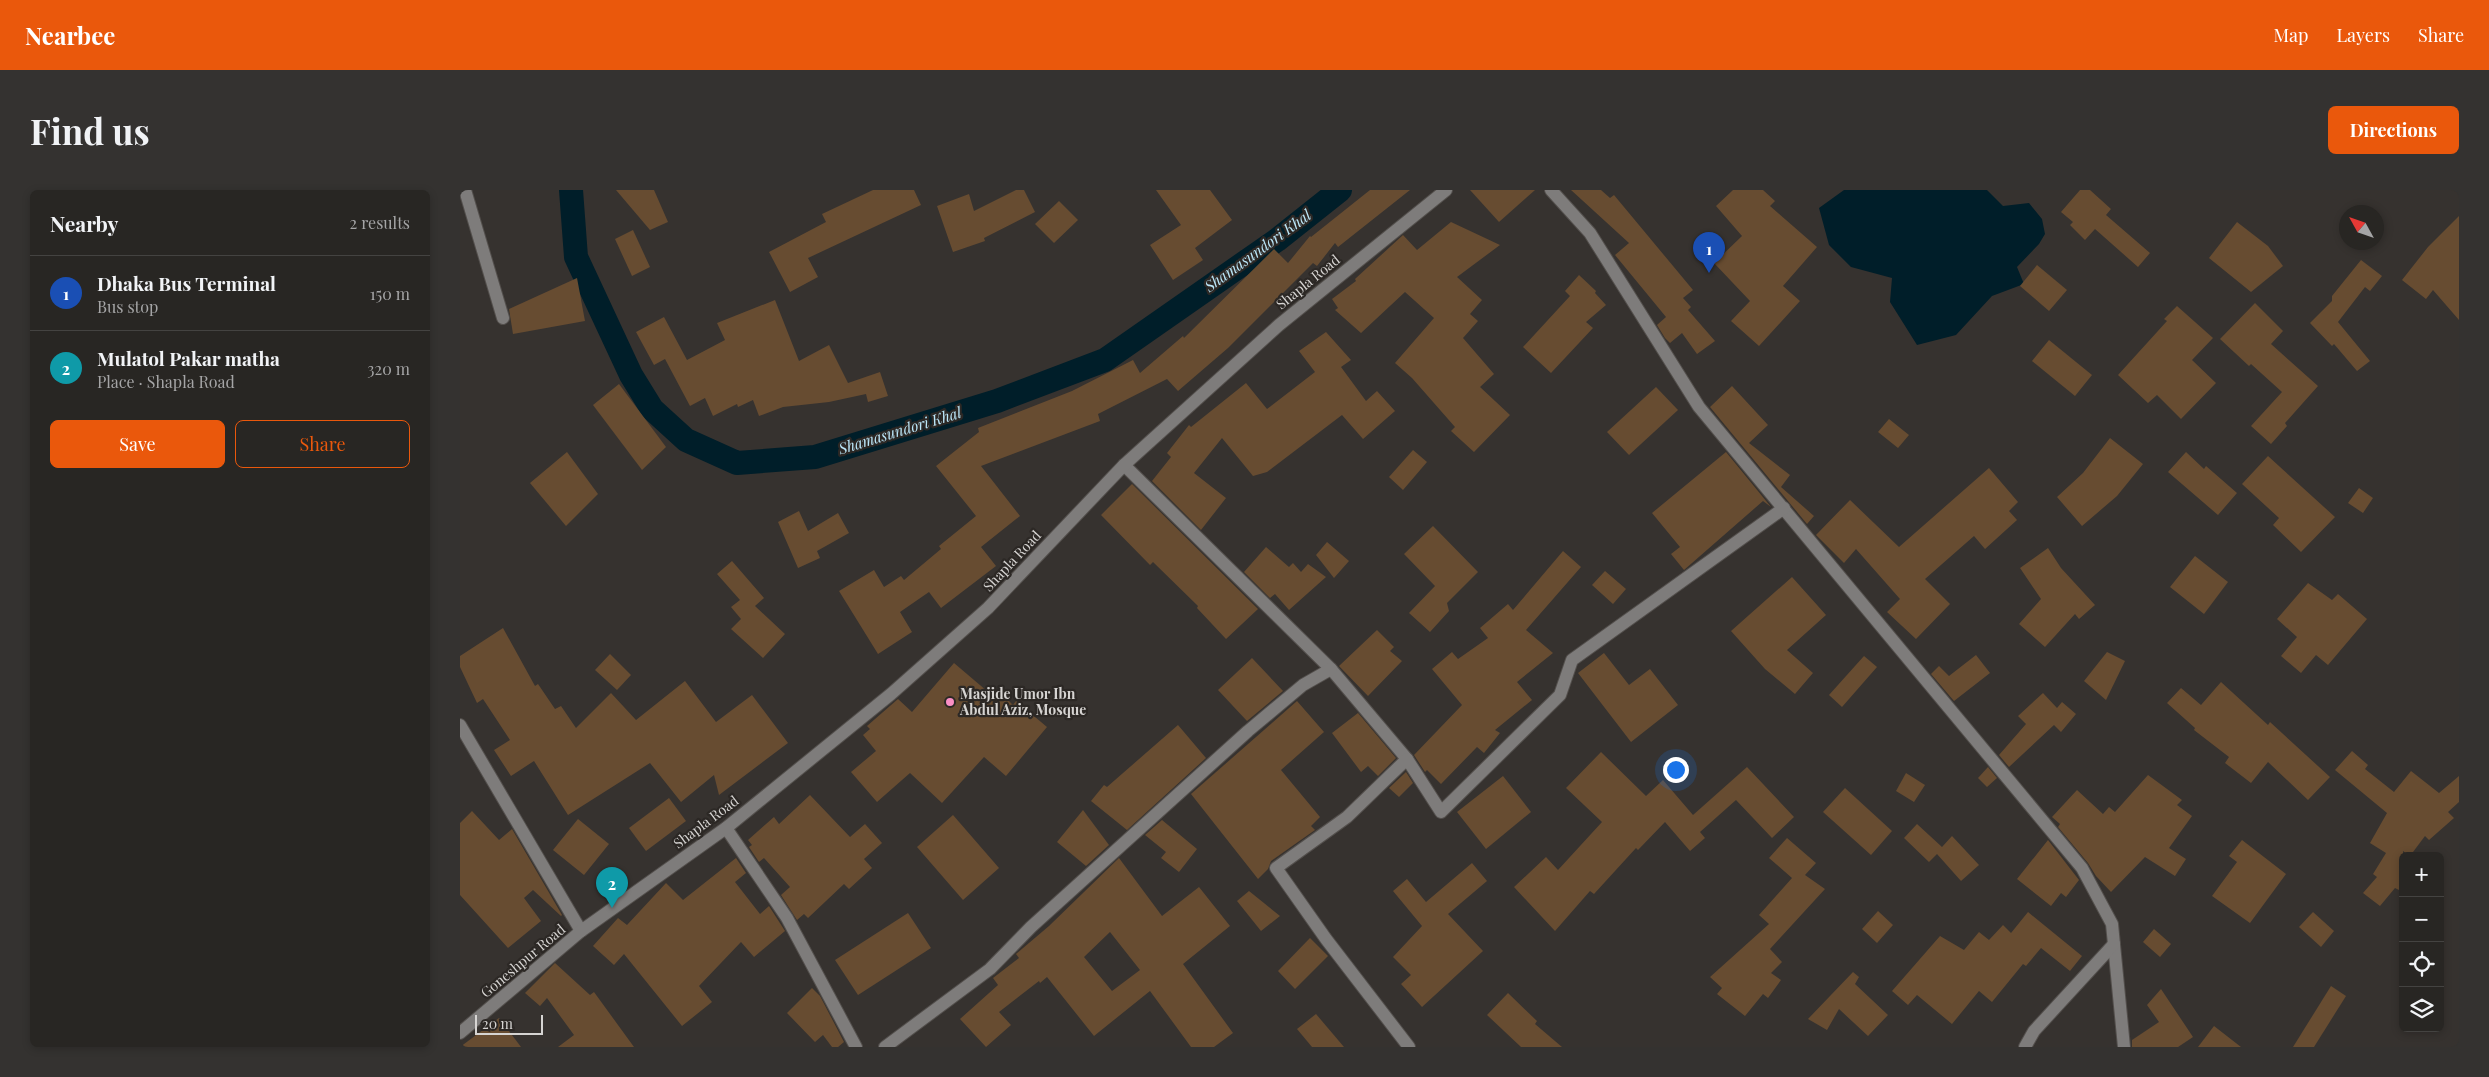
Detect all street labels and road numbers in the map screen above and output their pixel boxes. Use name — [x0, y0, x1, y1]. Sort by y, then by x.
street label: Shapla Road — [1272, 250, 1344, 313]
street label: Shapla Road — [978, 526, 1045, 595]
street label: Shapla Road — [669, 791, 742, 852]
street label: Goneshpur Road — [476, 920, 569, 1002]

